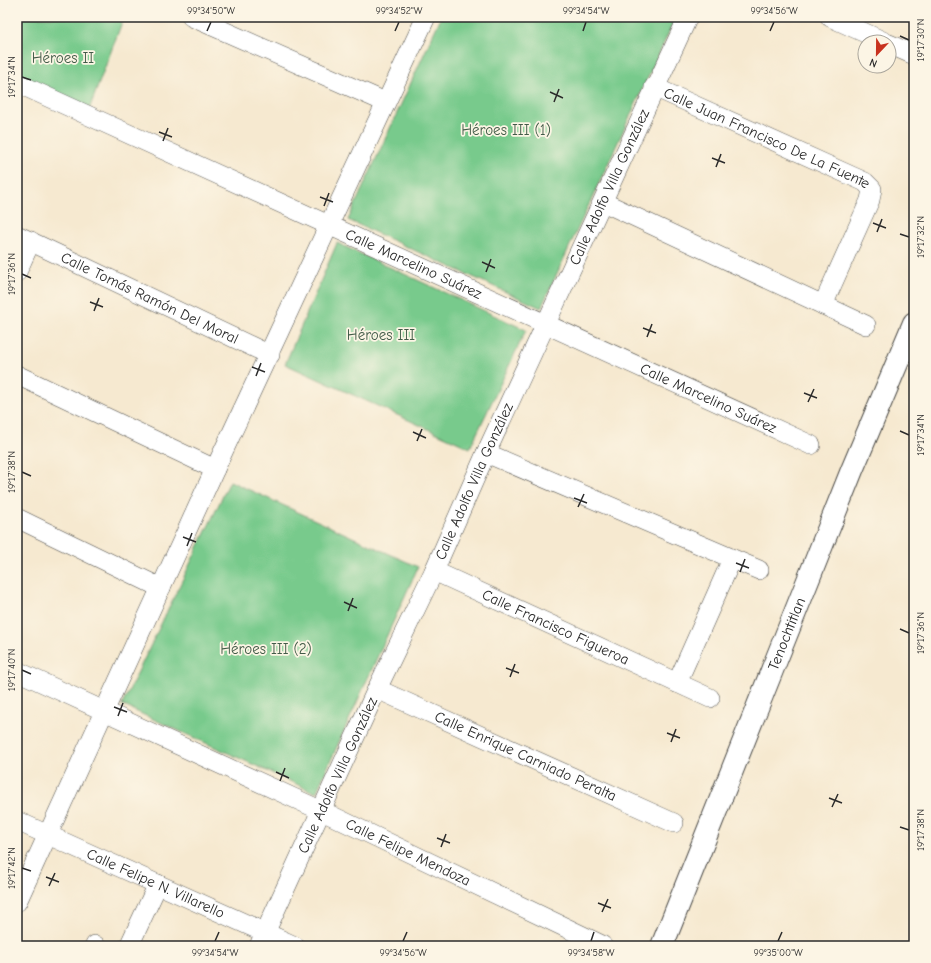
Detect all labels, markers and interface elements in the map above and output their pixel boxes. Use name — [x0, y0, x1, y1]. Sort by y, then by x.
text: 99°34'50"W — [187, 5, 235, 17]
text: 99°34'52"W — [375, 5, 423, 17]
text: 99°34'54"W — [563, 5, 610, 17]
text: 99°34'56"W — [750, 5, 798, 17]
text: 19°17'30"N — [915, 19, 927, 61]
north arrow — [857, 34, 897, 74]
park label: Héroes II — [32, 49, 94, 67]
text: N — [868, 55, 879, 70]
text: 19°17'34"N — [6, 56, 18, 98]
street label: Calle Juan Francisco De La Fuente — [661, 84, 875, 192]
street label: Calle Adolfo Villa González — [565, 106, 653, 268]
park label: Héroes III (1) — [461, 121, 551, 139]
text: 19°17'32"N — [915, 216, 927, 258]
street label: Calle Marcelino Suárez — [343, 225, 485, 303]
street label: Calle Tomás Ramón Del Moral — [58, 248, 242, 348]
text: 19°17'36"N — [6, 253, 18, 295]
park label: Héroes III — [347, 326, 415, 344]
street label: Calle Marcelino Suárez — [637, 359, 780, 437]
street label: Calle Adolfo Villa González — [431, 400, 517, 563]
text: 19°17'34"N — [915, 414, 927, 456]
text: 19°17'38"N — [6, 451, 18, 493]
street label: Calle Francisco Figueroa — [479, 585, 632, 669]
street label: Tenochtitlan — [764, 595, 809, 673]
text: 19°17'36"N — [915, 612, 927, 654]
park label: Héroes III (2) — [220, 640, 312, 658]
text: 19°17'40"N — [6, 649, 18, 691]
street label: Calle Adolfo Villa González — [294, 694, 381, 856]
street label: Calle Enrique Carniado Peralta — [432, 707, 619, 805]
text: 19°17'38"N — [915, 809, 927, 851]
street label: Calle Felipe Mendoza — [343, 815, 473, 890]
street label: Calle Felipe N. Villarello — [84, 845, 227, 922]
text: 19°17'42"N — [6, 847, 18, 889]
text: 99°34'54"W — [192, 947, 239, 959]
text: 99°34'56"W — [379, 947, 427, 959]
text: 99°34'58"W — [568, 947, 615, 959]
text: 99°35'00"W — [753, 947, 803, 959]

